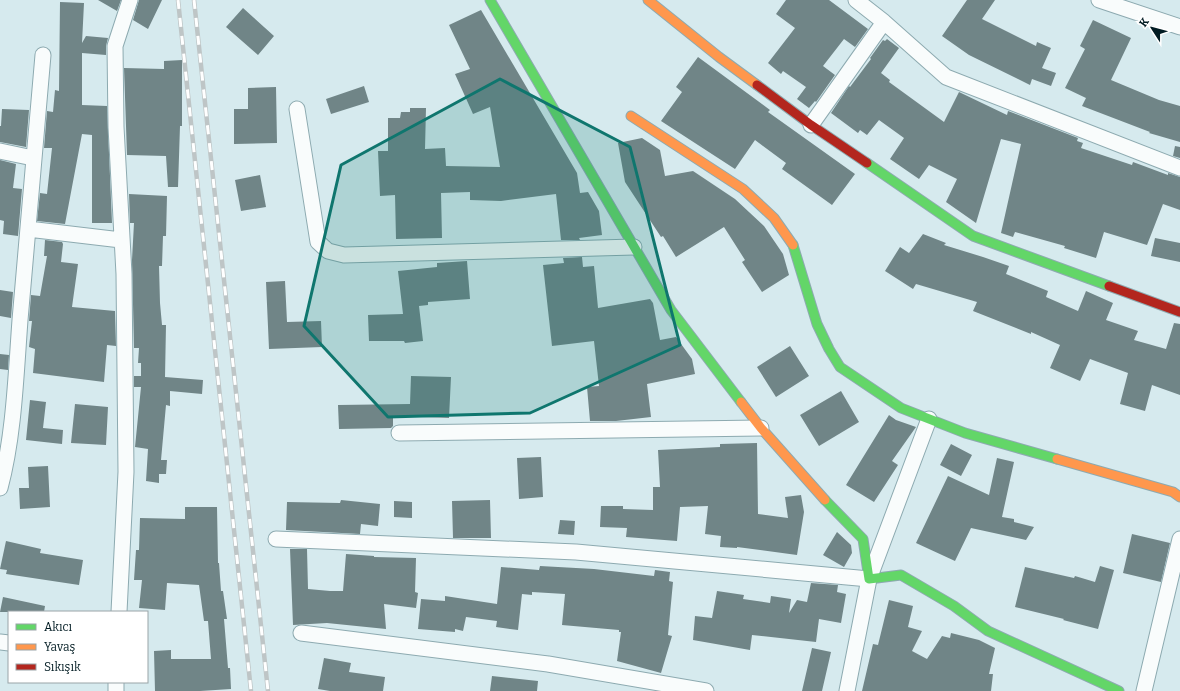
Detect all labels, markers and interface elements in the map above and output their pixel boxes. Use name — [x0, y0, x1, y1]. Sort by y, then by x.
north arrow — [1132, 8, 1172, 48]
text: K — [1137, 15, 1152, 29]
legend — [8, 611, 148, 683]
text: Akıcı — [44, 620, 73, 634]
text: Yavaş — [44, 640, 76, 654]
text: Sıkışık — [44, 660, 81, 674]

